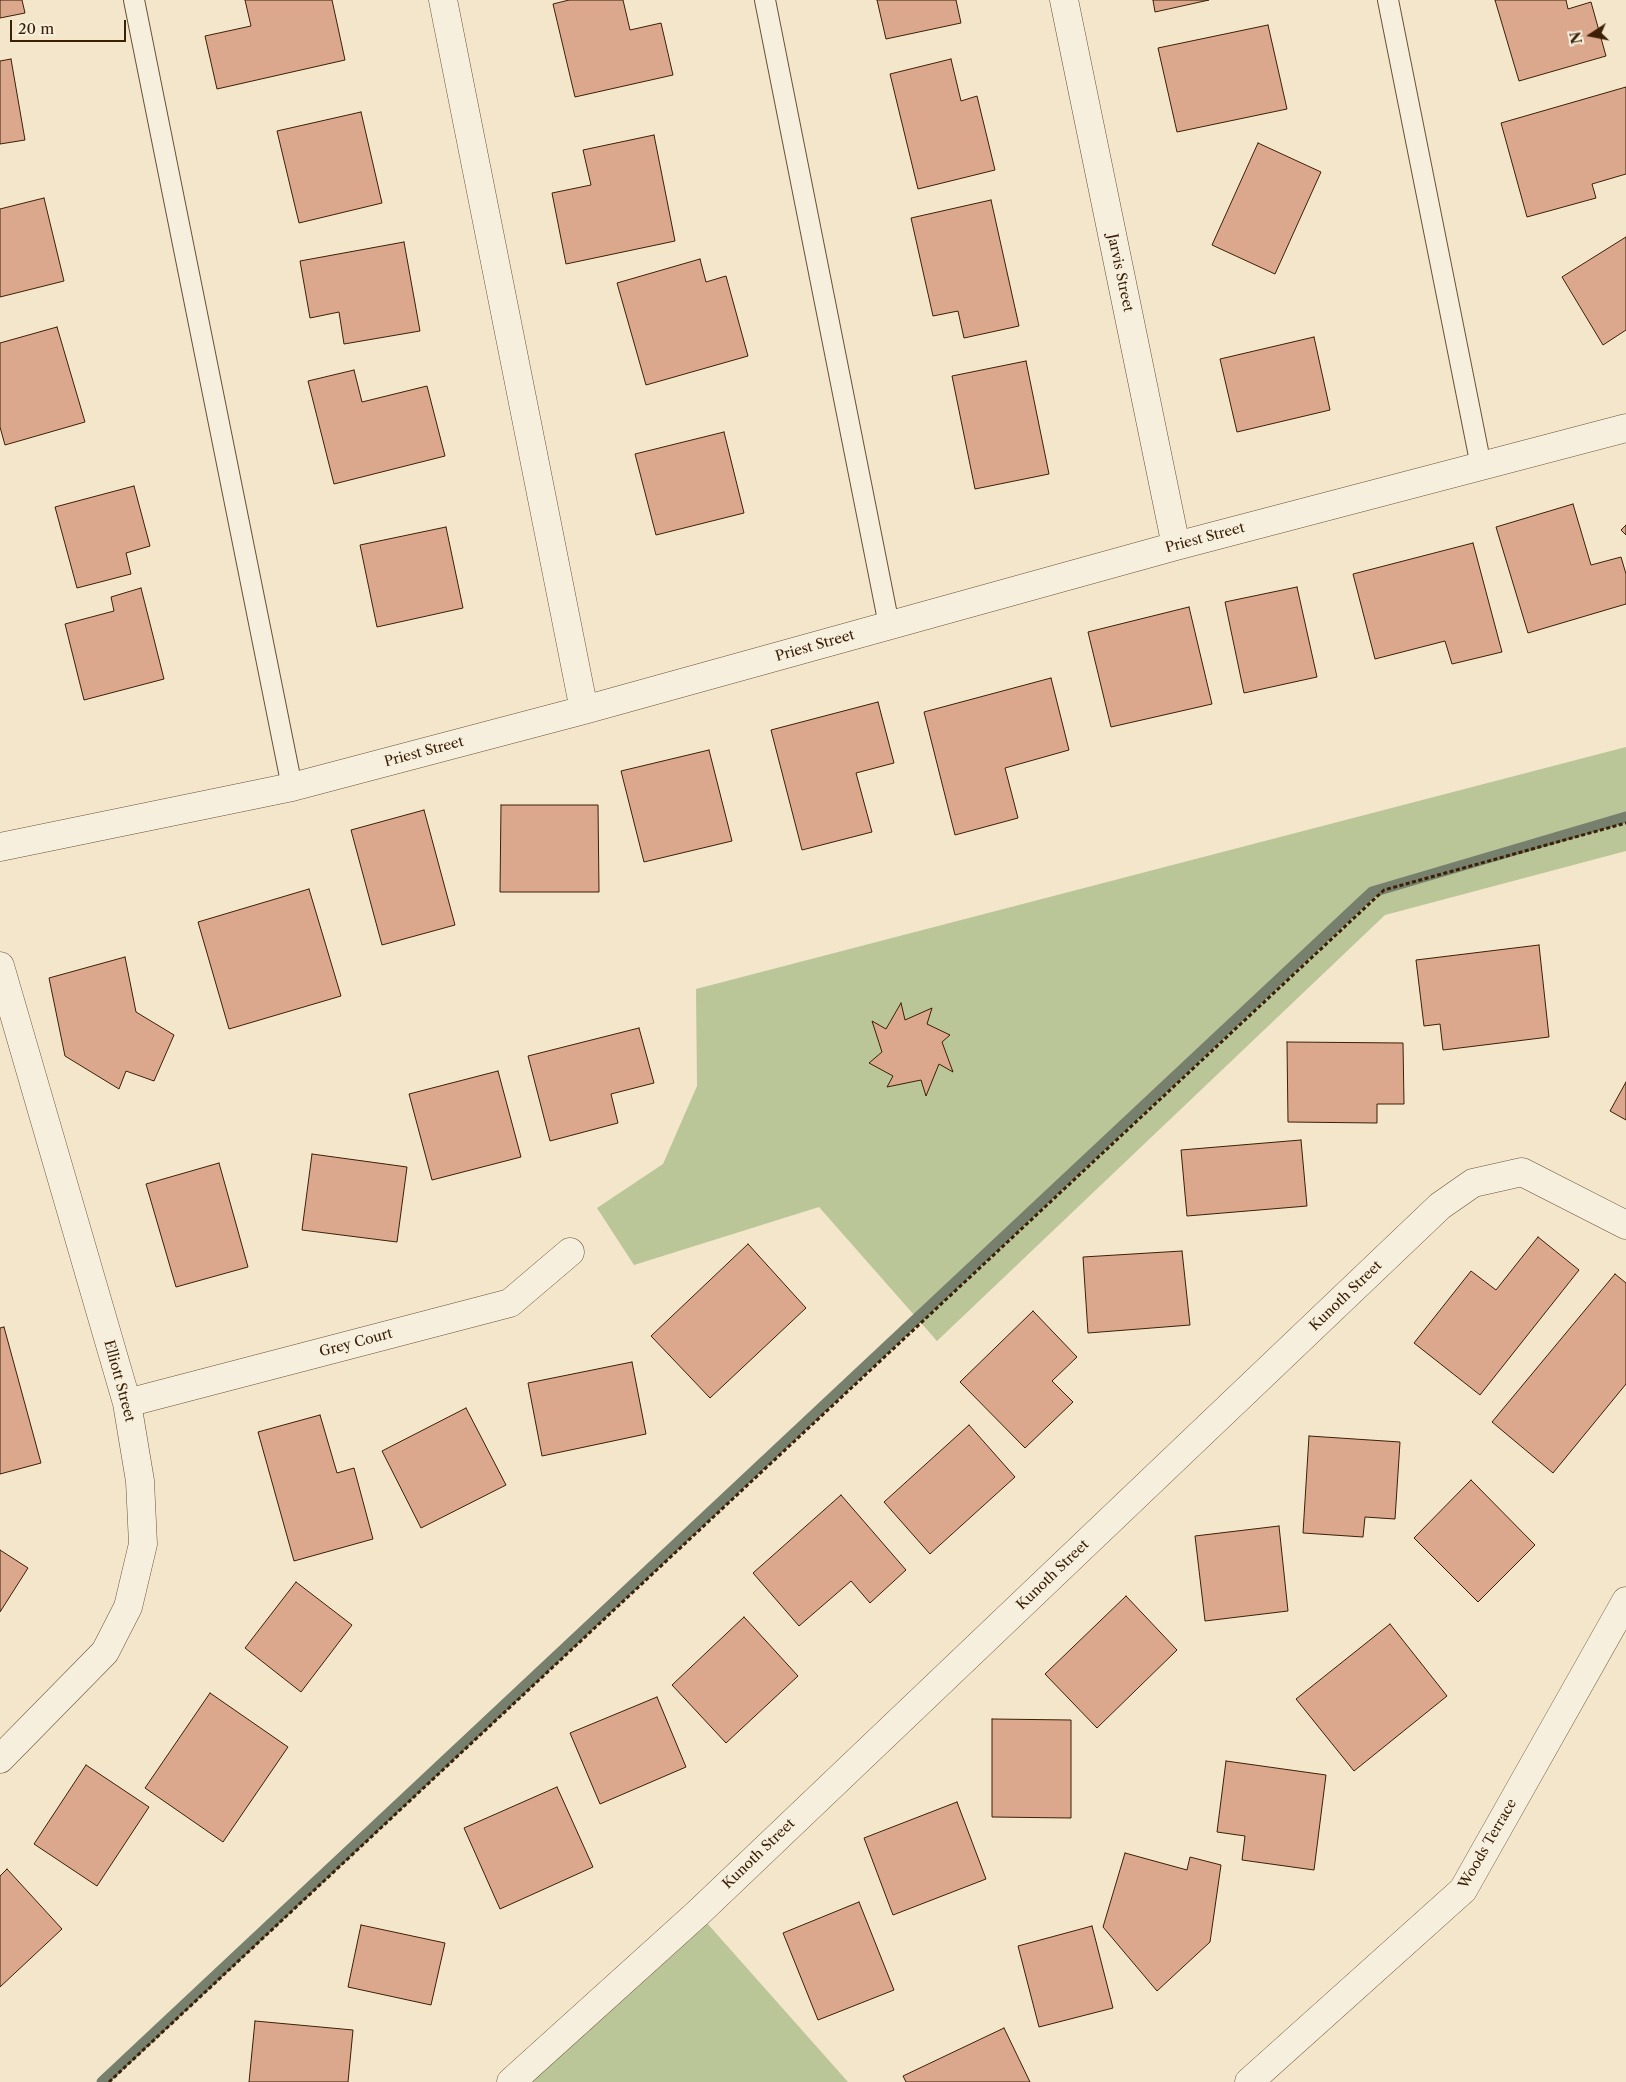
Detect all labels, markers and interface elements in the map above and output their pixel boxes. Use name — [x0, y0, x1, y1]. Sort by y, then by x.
scale bar — [12, 10, 129, 42]
north arrow — [1566, 10, 1616, 60]
text: 20 m — [18, 19, 54, 38]
text: N — [1566, 30, 1586, 46]
street label: Jarvis Street — [1104, 232, 1136, 314]
street label: Priest Street — [1163, 519, 1247, 557]
street label: Priest Street — [773, 627, 857, 665]
street label: Priest Street — [382, 733, 466, 771]
street label: Kunoth Street — [1306, 1257, 1386, 1335]
street label: Grey Court — [318, 1325, 394, 1361]
street label: Elliott Street — [100, 1338, 138, 1424]
street label: Kunoth Street — [1013, 1536, 1093, 1614]
street label: Woods Terrace — [1455, 1796, 1521, 1892]
street label: Kunoth Street — [719, 1815, 799, 1893]

